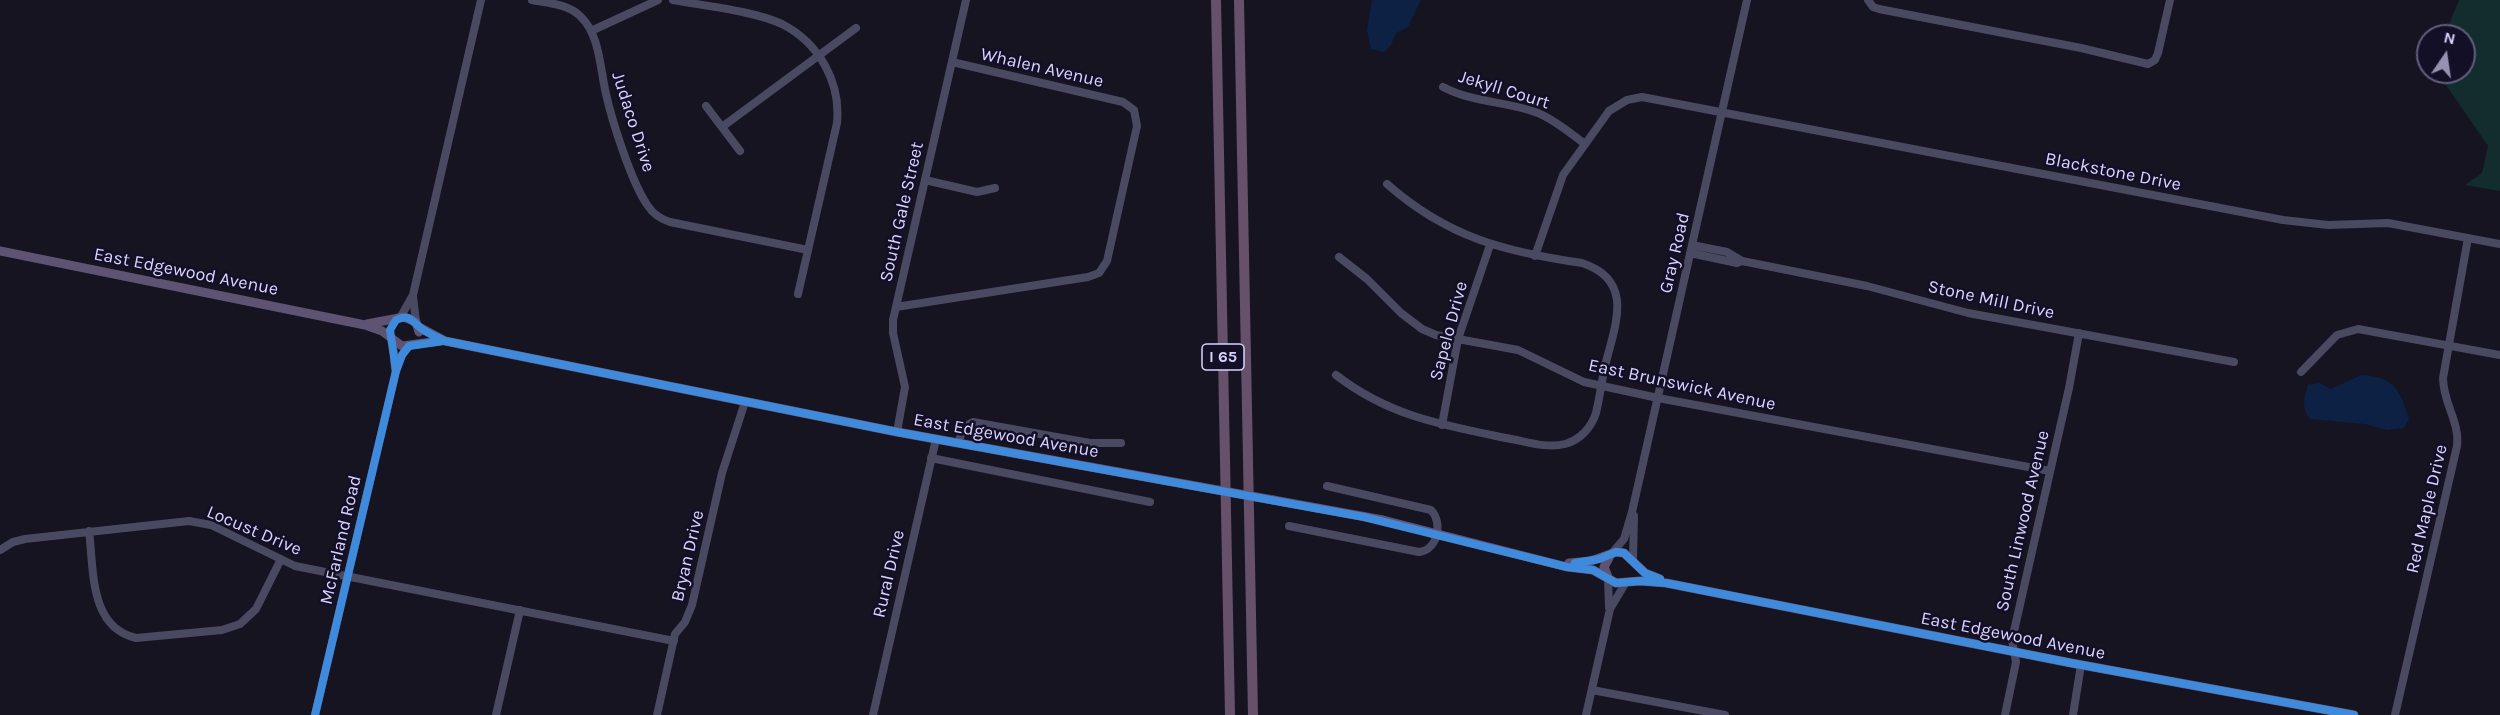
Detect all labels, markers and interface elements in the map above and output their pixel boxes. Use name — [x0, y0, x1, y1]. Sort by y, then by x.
north arrow — [2416, 24, 2476, 84]
text: N — [2442, 27, 2457, 48]
street label: Whalen Avenue — [978, 43, 1106, 93]
street label: Jekyll Court — [1456, 66, 1552, 114]
street label: Judaco Drive — [607, 69, 659, 175]
street label: South Gale Street — [875, 140, 929, 284]
street label: Blackstone Drive — [2043, 148, 2183, 196]
street label: Gray Road — [1655, 211, 1695, 295]
street label: East Edgewood Avenue — [92, 244, 280, 300]
street label: Stone Mill Drive — [1926, 276, 2056, 324]
street label: Sapelo Drive — [1425, 279, 1473, 383]
road number: I 65 — [1202, 344, 1244, 370]
street label: East Brunswick Avenue — [1586, 355, 1778, 415]
street label: East Edgewood Avenue — [912, 409, 1100, 463]
street label: South Linwood Avenue — [1992, 428, 2054, 614]
street label: Red Maple Drive — [2402, 443, 2452, 575]
street label: McFarland Road — [316, 473, 366, 607]
street label: Locust Drive — [203, 501, 305, 561]
street label: Bryan Drive — [667, 508, 709, 604]
street label: Rural Drive — [868, 528, 910, 620]
street label: East Edgewood Avenue — [1919, 608, 2107, 664]

